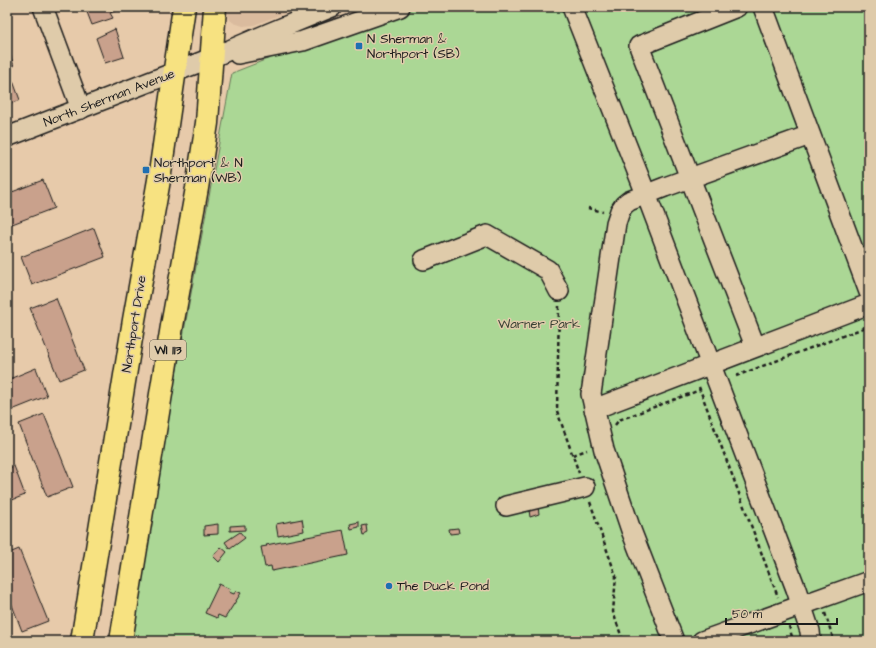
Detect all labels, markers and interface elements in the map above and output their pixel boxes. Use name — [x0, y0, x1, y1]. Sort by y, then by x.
place label: N Sherman & Northport (SB) — [367, 30, 460, 63]
marker: N Sherman & Northport (SB) — [354, 41, 364, 51]
street label: North Sherman Avenue — [41, 65, 177, 131]
place label: Northport & N Sherman (WB) — [154, 154, 243, 187]
marker: Northport & N Sherman (WB) — [141, 165, 151, 175]
street label: Northport Drive — [117, 274, 151, 374]
park label: Warner Park — [498, 315, 580, 333]
road number: WI 113 — [150, 340, 186, 360]
place label: The Duck Pond — [397, 577, 489, 595]
marker: The Duck Pond — [384, 581, 394, 591]
scale bar — [726, 600, 837, 626]
text: 50 m — [732, 606, 763, 623]

